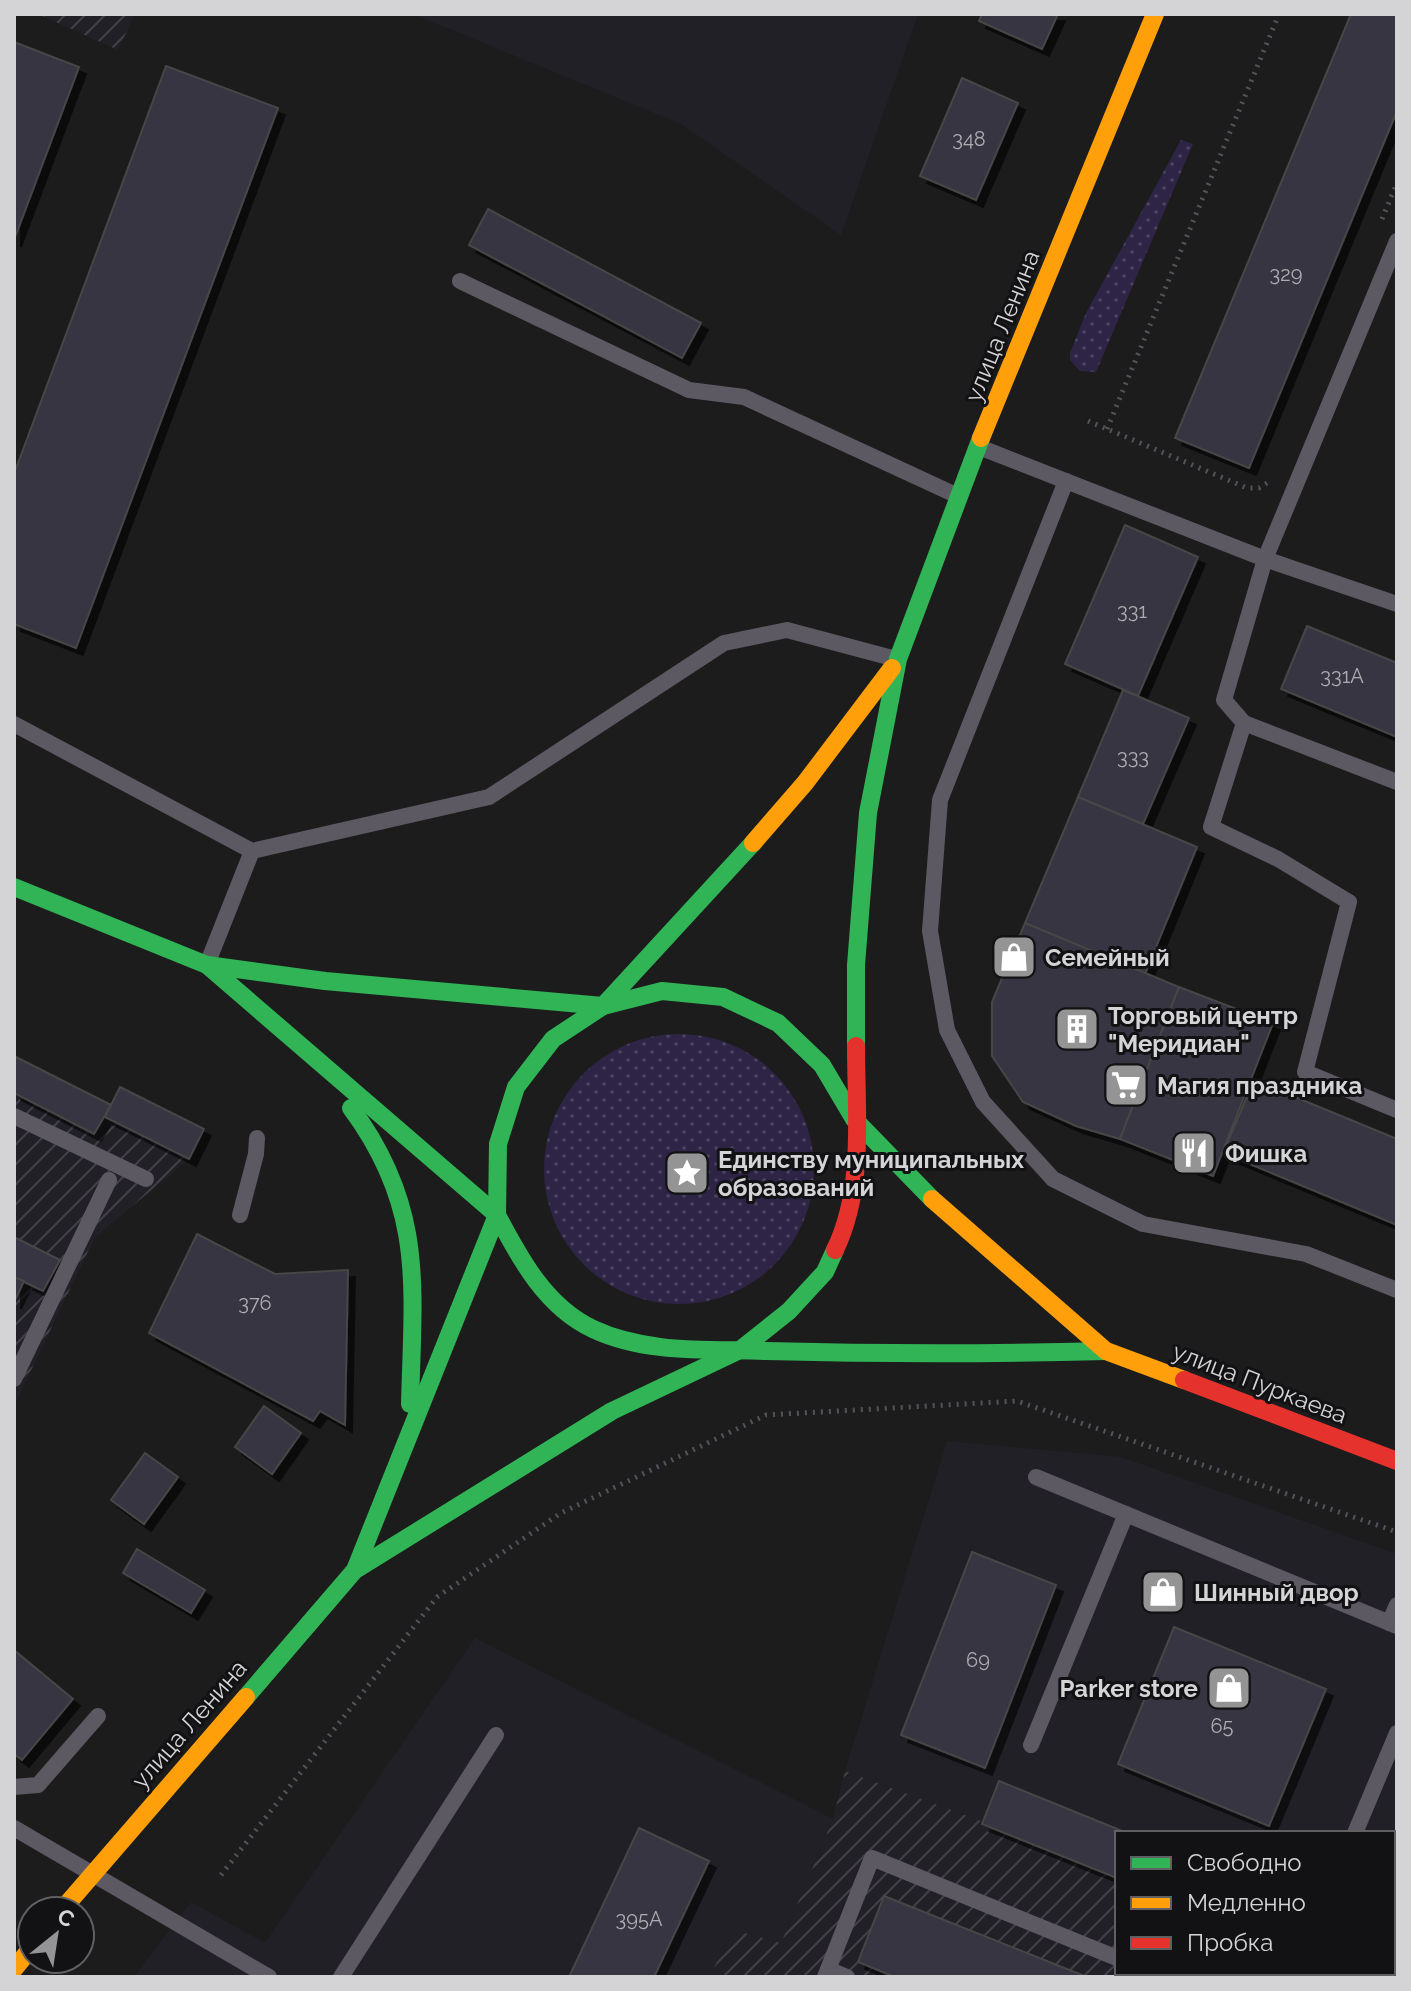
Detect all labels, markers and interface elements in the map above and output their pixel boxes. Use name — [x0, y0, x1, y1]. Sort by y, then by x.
house number: 348 — [952, 127, 986, 151]
street label: улица Ленина — [958, 246, 1046, 406]
house number: 329 — [1270, 262, 1302, 286]
house number: 331 — [1117, 599, 1147, 623]
house number: 331А — [1320, 664, 1364, 688]
house number: 333 — [1117, 745, 1149, 769]
shop icon: Семейный — [990, 933, 1038, 981]
place label: Семейный — [1045, 943, 1170, 972]
place label: Торговый центр "Меридиан" — [1108, 1001, 1298, 1058]
building icon: Торговый центр "Меридиан" — [1053, 1005, 1101, 1053]
supermarket icon: Магия праздника — [1102, 1061, 1150, 1109]
place label: Магия праздника — [1157, 1071, 1363, 1100]
restaurant icon: Фишка — [1170, 1129, 1218, 1177]
place label: Фишка — [1225, 1139, 1308, 1168]
place label: Единству муниципальных образований — [718, 1145, 1024, 1202]
place icon: Единству муниципальных образований — [663, 1149, 711, 1197]
house number: 376 — [238, 1291, 272, 1315]
street label: улица Пуркаева — [1169, 1336, 1351, 1430]
shop icon: Шинный двор — [1139, 1568, 1187, 1616]
place label: Шинный двор — [1194, 1578, 1359, 1607]
house number: 69 — [966, 1648, 990, 1672]
street label: улица Ленина — [125, 1654, 253, 1794]
shop icon: Parker store — [1205, 1664, 1253, 1712]
place label: Parker store — [1060, 1674, 1198, 1703]
house number: 65 — [1211, 1714, 1234, 1738]
legend — [1115, 1831, 1395, 1975]
text: Свободно — [1187, 1848, 1302, 1877]
text: Медленно — [1187, 1888, 1306, 1917]
north arrow — [16, 1895, 96, 1975]
text: С — [53, 1903, 79, 1933]
house number: 395А — [616, 1907, 663, 1931]
text: Пробка — [1187, 1928, 1273, 1957]

